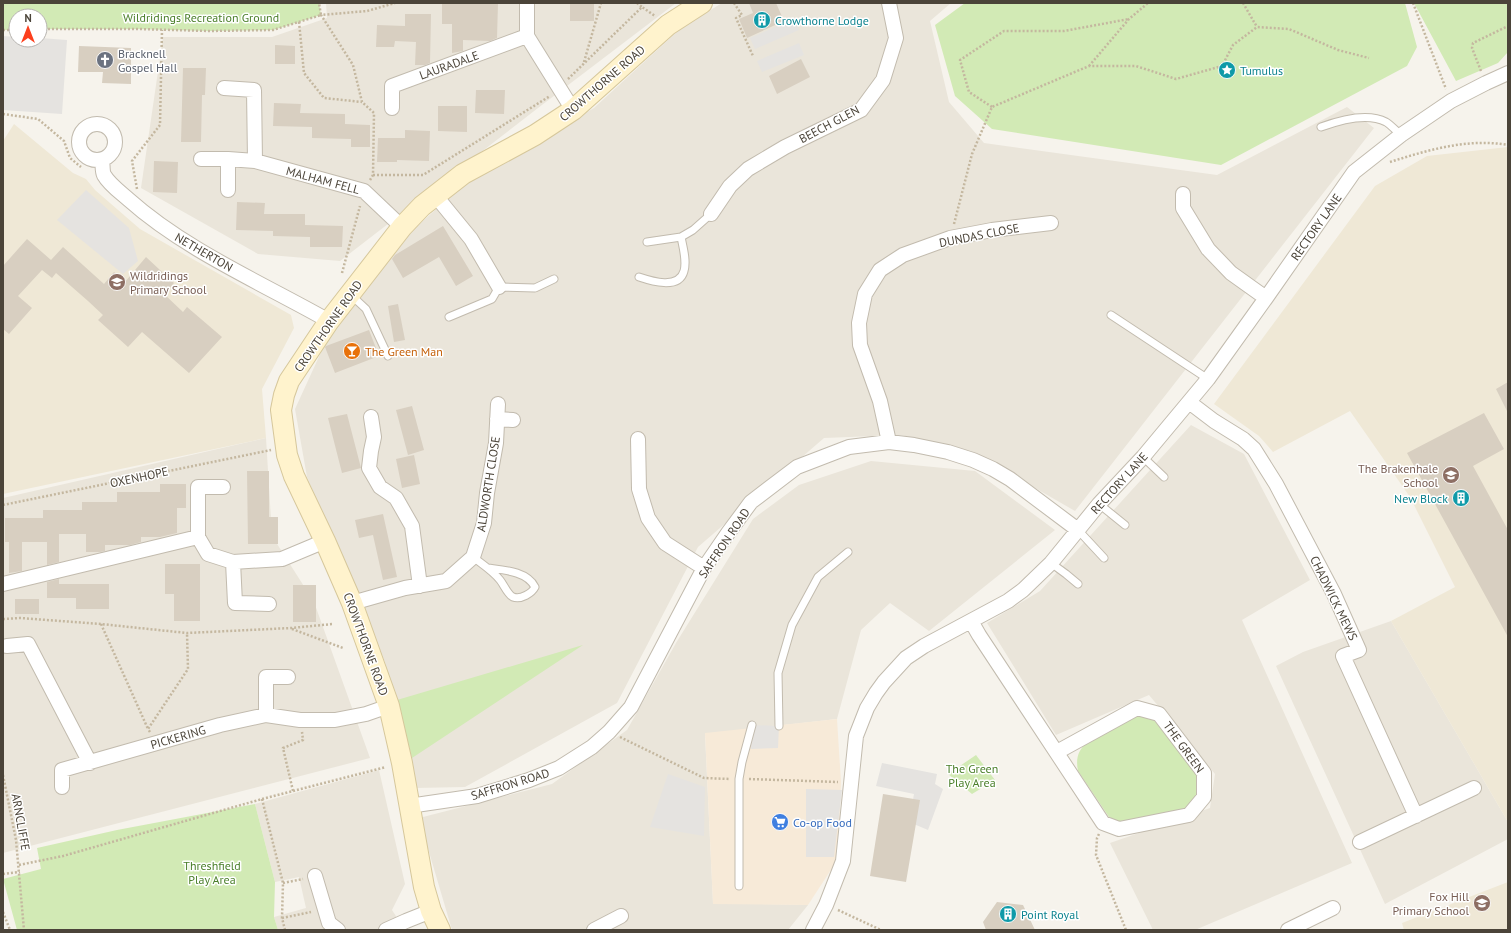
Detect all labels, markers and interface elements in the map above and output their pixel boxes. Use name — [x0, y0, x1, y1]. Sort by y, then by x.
north arrow — [8, 8, 48, 48]
park label: Wildridings Recreation Ground — [123, 10, 279, 25]
building icon: Crowthorne Lodge — [752, 10, 772, 30]
text: N — [24, 11, 32, 25]
place label: Crowthorne Lodge — [775, 13, 869, 28]
street label: CROWTHORNE ROAD — [556, 42, 648, 124]
place label: Bracknell Gospel Hall — [118, 46, 178, 75]
street label: LAURADALE — [417, 47, 481, 83]
church icon: Bracknell Gospel Hall — [95, 50, 115, 70]
place icon: Tumulus — [1217, 60, 1237, 80]
place label: Tumulus — [1240, 63, 1283, 78]
street label: BEECH GLEN — [796, 102, 862, 146]
street label: MALHAM FELL — [285, 163, 361, 197]
street label: RECTORY LANE — [1287, 191, 1345, 263]
street label: DUNDAS CLOSE — [938, 220, 1020, 250]
street label: NETHERTON — [172, 229, 236, 275]
place label: Wildridings Primary School — [130, 268, 207, 297]
school or university icon: Wildridings Primary School — [107, 272, 127, 292]
street label: CROWTHORNE ROAD — [291, 277, 365, 375]
bar icon: The Green Man — [342, 341, 362, 361]
place label: The Green Man — [365, 344, 443, 359]
street label: ALDWORTH CLOSE — [473, 435, 503, 533]
street label: RECTORY LANE — [1087, 449, 1151, 517]
place label: The Brakenhale School — [1358, 461, 1438, 490]
street label: OXENHOPE — [109, 464, 169, 490]
school or university icon: The Brakenhale School — [1441, 465, 1461, 485]
building icon: New Block — [1451, 488, 1471, 508]
place label: New Block — [1394, 491, 1448, 506]
street label: SAFFRON ROAD — [695, 505, 753, 581]
street label: CHADWICK MEWS — [1307, 553, 1361, 643]
street label: CROWTHORNE ROAD — [340, 590, 392, 698]
street label: THE GREEN — [1160, 718, 1208, 776]
street label: PICKERING — [149, 722, 207, 752]
park label: The Green Play Area — [946, 761, 998, 790]
street label: SAFFRON ROAD — [469, 765, 551, 803]
street label: ARNCLIFFE — [9, 792, 33, 852]
supermarket icon: Co-op Food — [770, 812, 790, 832]
place label: Co-op Food — [793, 815, 852, 830]
park label: Threshfield Play Area — [183, 858, 241, 887]
place label: Fox Hill Primary School — [1393, 889, 1469, 918]
school or university icon: Fox Hill Primary School — [1472, 893, 1492, 913]
building icon: Point Royal — [998, 904, 1018, 924]
place label: Point Royal — [1021, 907, 1079, 922]

